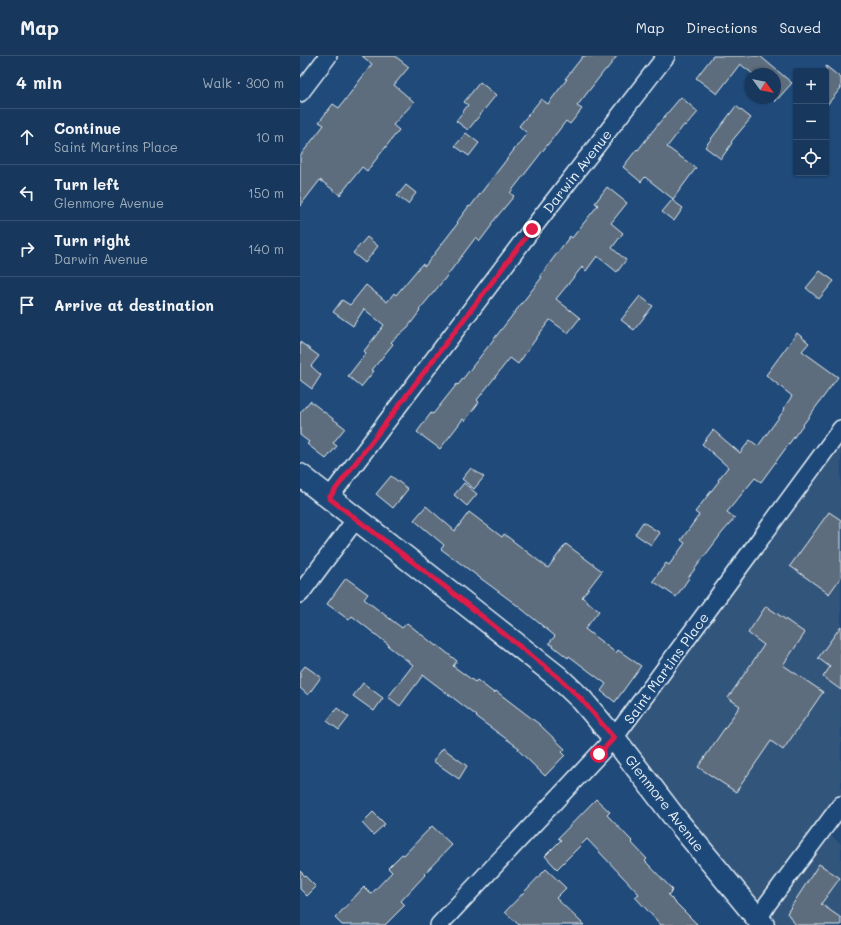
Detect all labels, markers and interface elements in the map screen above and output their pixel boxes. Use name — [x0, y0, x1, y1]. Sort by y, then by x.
text: Map — [20, 15, 59, 40]
text: Map — [636, 18, 664, 37]
text: Directions — [686, 18, 757, 37]
text: Saved — [779, 18, 821, 37]
north arrow — [745, 68, 781, 104]
map controls — [793, 68, 829, 176]
button: + — [793, 68, 829, 104]
text: 4 min — [16, 71, 62, 93]
text: Walk · 300 m — [202, 74, 284, 91]
button: − — [793, 104, 829, 140]
text: Continue — [54, 118, 121, 138]
street label: Darwin Avenue — [538, 125, 616, 217]
icon: ahead — [16, 126, 38, 148]
text: 10 m — [256, 128, 284, 145]
text: Saint Martins Place — [54, 138, 178, 155]
button: locate — [793, 140, 829, 176]
text: Turn left — [54, 174, 119, 194]
icon: left — [16, 182, 38, 204]
text: 150 m — [248, 184, 284, 201]
text: Glenmore Avenue — [54, 194, 164, 211]
route end — [523, 220, 541, 238]
text: Turn right — [54, 230, 131, 250]
icon: right — [16, 238, 38, 260]
text: 140 m — [248, 240, 284, 257]
text: Darwin Avenue — [54, 250, 148, 267]
icon: arrive — [16, 294, 38, 316]
text: Arrive at destination — [54, 295, 214, 315]
street label: Saint Martins Place — [619, 608, 713, 728]
route start — [590, 745, 608, 763]
street label: Glenmore Avenue — [621, 751, 709, 855]

